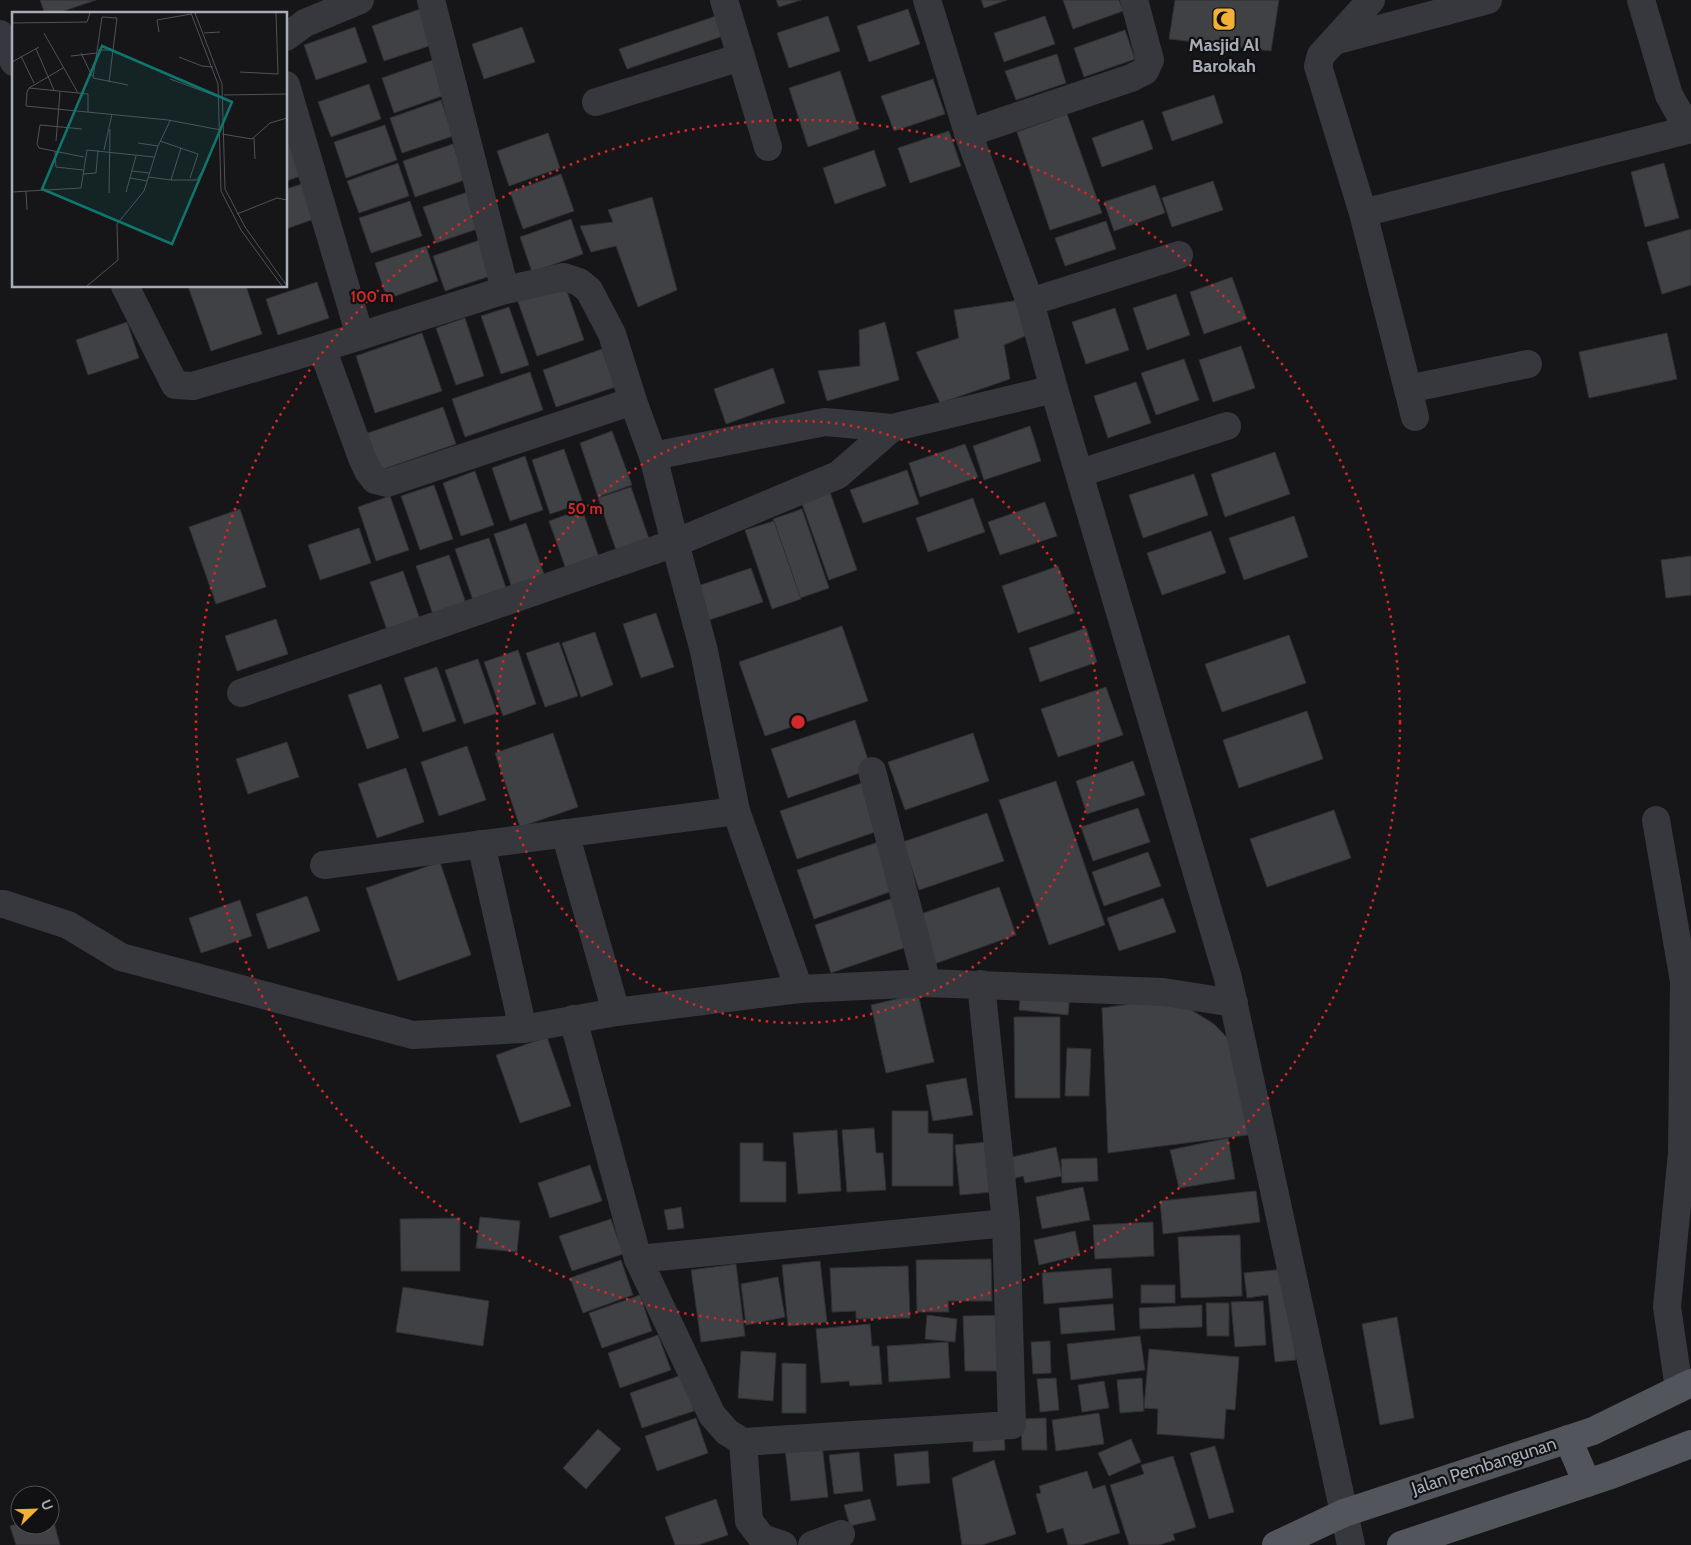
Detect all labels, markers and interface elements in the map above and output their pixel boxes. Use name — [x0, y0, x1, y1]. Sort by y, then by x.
mosque icon: Masjid Al Barokah — [1211, 6, 1237, 32]
inset map — [12, 12, 288, 288]
place label: Masjid Al Barokah — [1189, 34, 1259, 77]
text: 100 m — [350, 288, 394, 306]
text: 50 m — [567, 500, 603, 518]
centre of rings — [789, 713, 807, 731]
street label: Jalan Pembangunan — [1408, 1432, 1559, 1500]
north arrow — [10, 1485, 60, 1535]
text: U — [37, 1497, 57, 1513]

